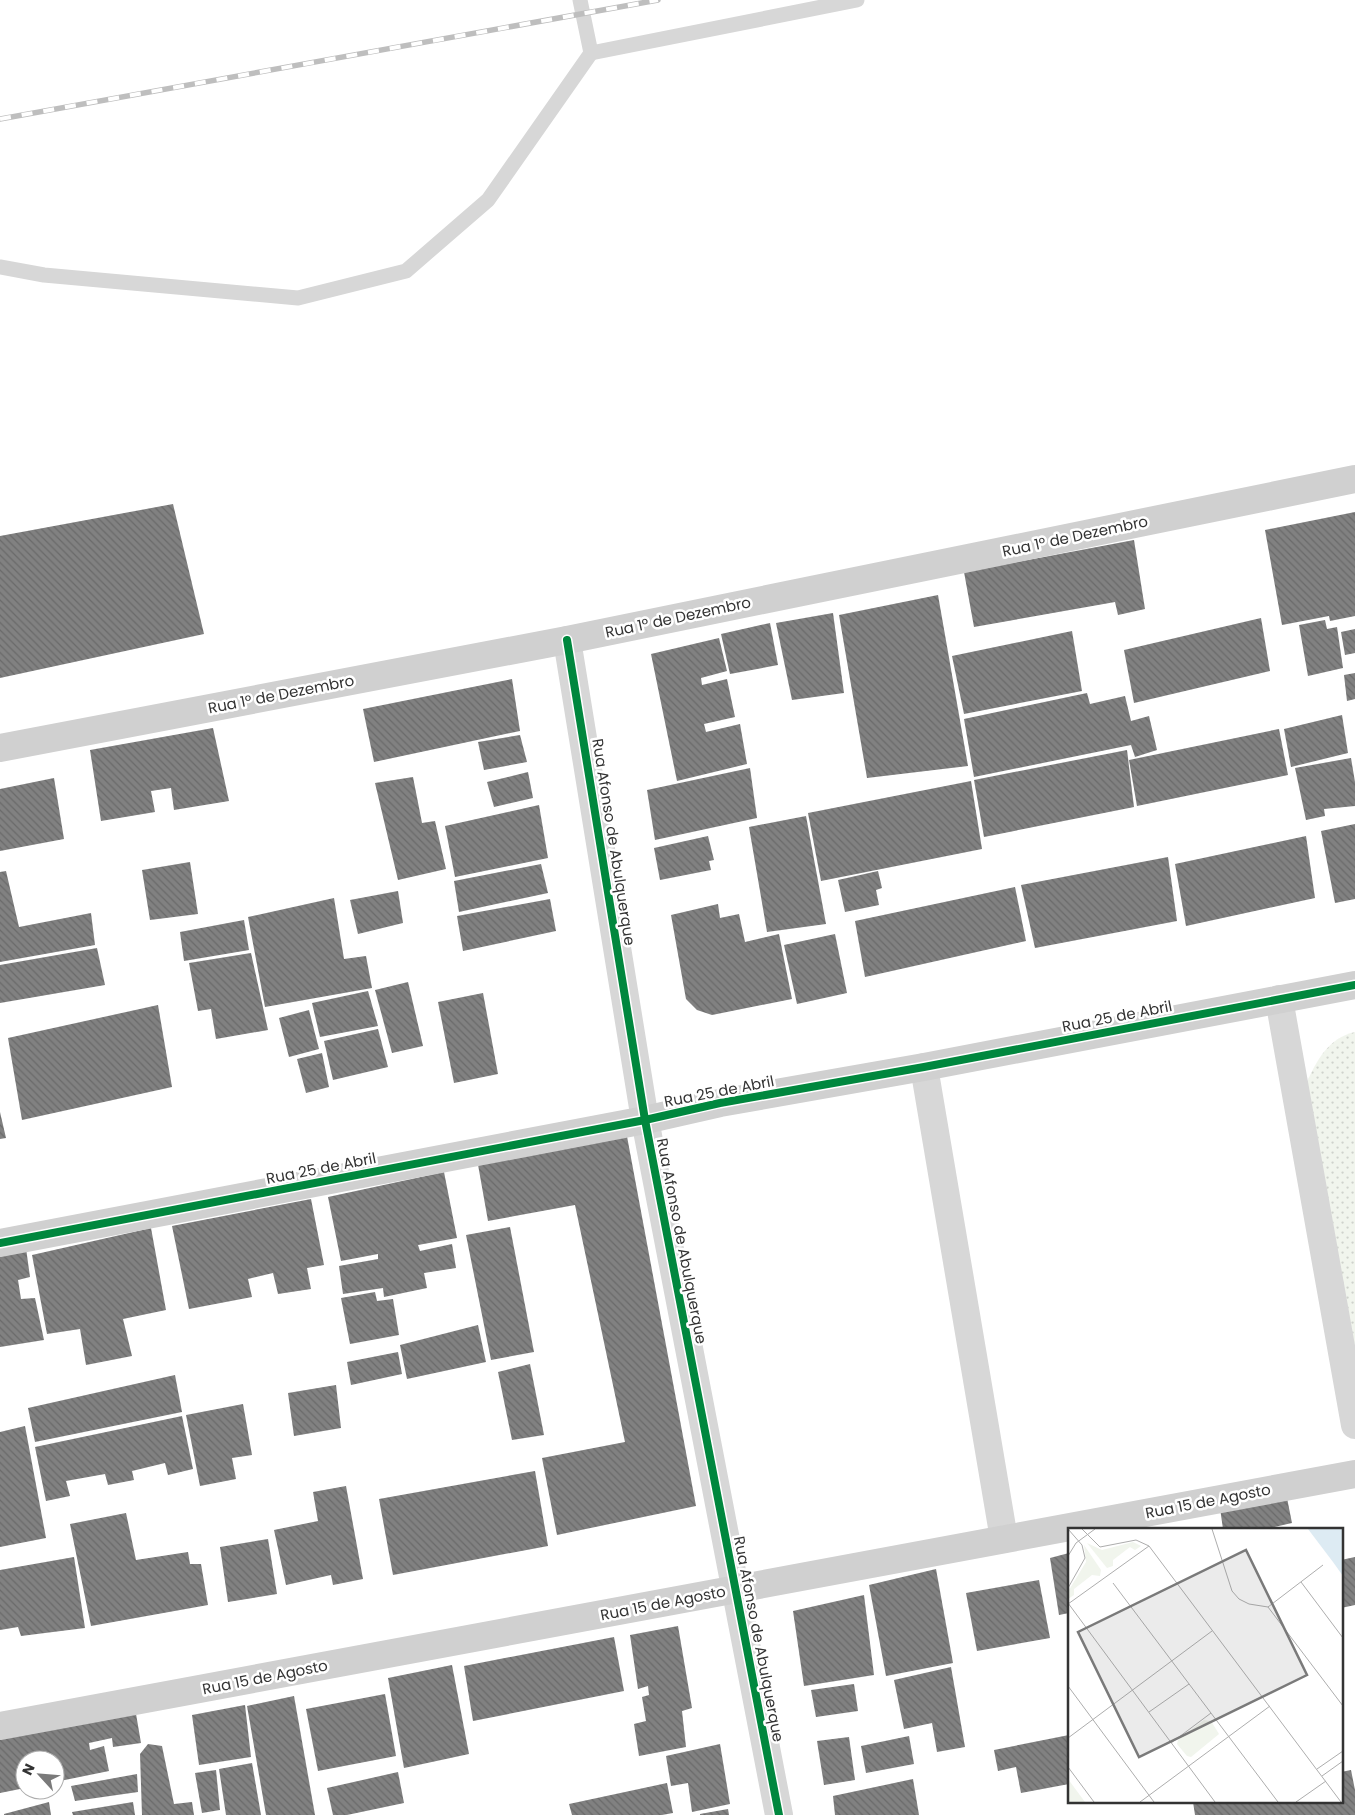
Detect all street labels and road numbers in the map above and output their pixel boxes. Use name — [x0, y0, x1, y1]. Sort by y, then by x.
street label: Rua 1º de Dezembro — [1000, 510, 1150, 562]
street label: Rua 1º de Dezembro — [603, 591, 753, 643]
street label: Rua 1º de Dezembro — [206, 670, 356, 718]
street label: Rua Afonso de Abulquerque — [587, 737, 641, 947]
street label: Rua 25 de Abril — [1060, 995, 1174, 1037]
street label: Rua 25 de Abril — [662, 1070, 776, 1112]
street label: Rua Afonso de Abulquerque — [652, 1136, 712, 1346]
street label: Rua 25 de Abril — [264, 1147, 378, 1189]
street label: Rua 15 de Agosto — [1144, 1479, 1272, 1523]
street label: Rua Afonso de Abulquerque — [729, 1534, 789, 1744]
street label: Rua 15 de Agosto — [599, 1581, 727, 1625]
street label: Rua 15 de Agosto — [201, 1655, 329, 1699]

